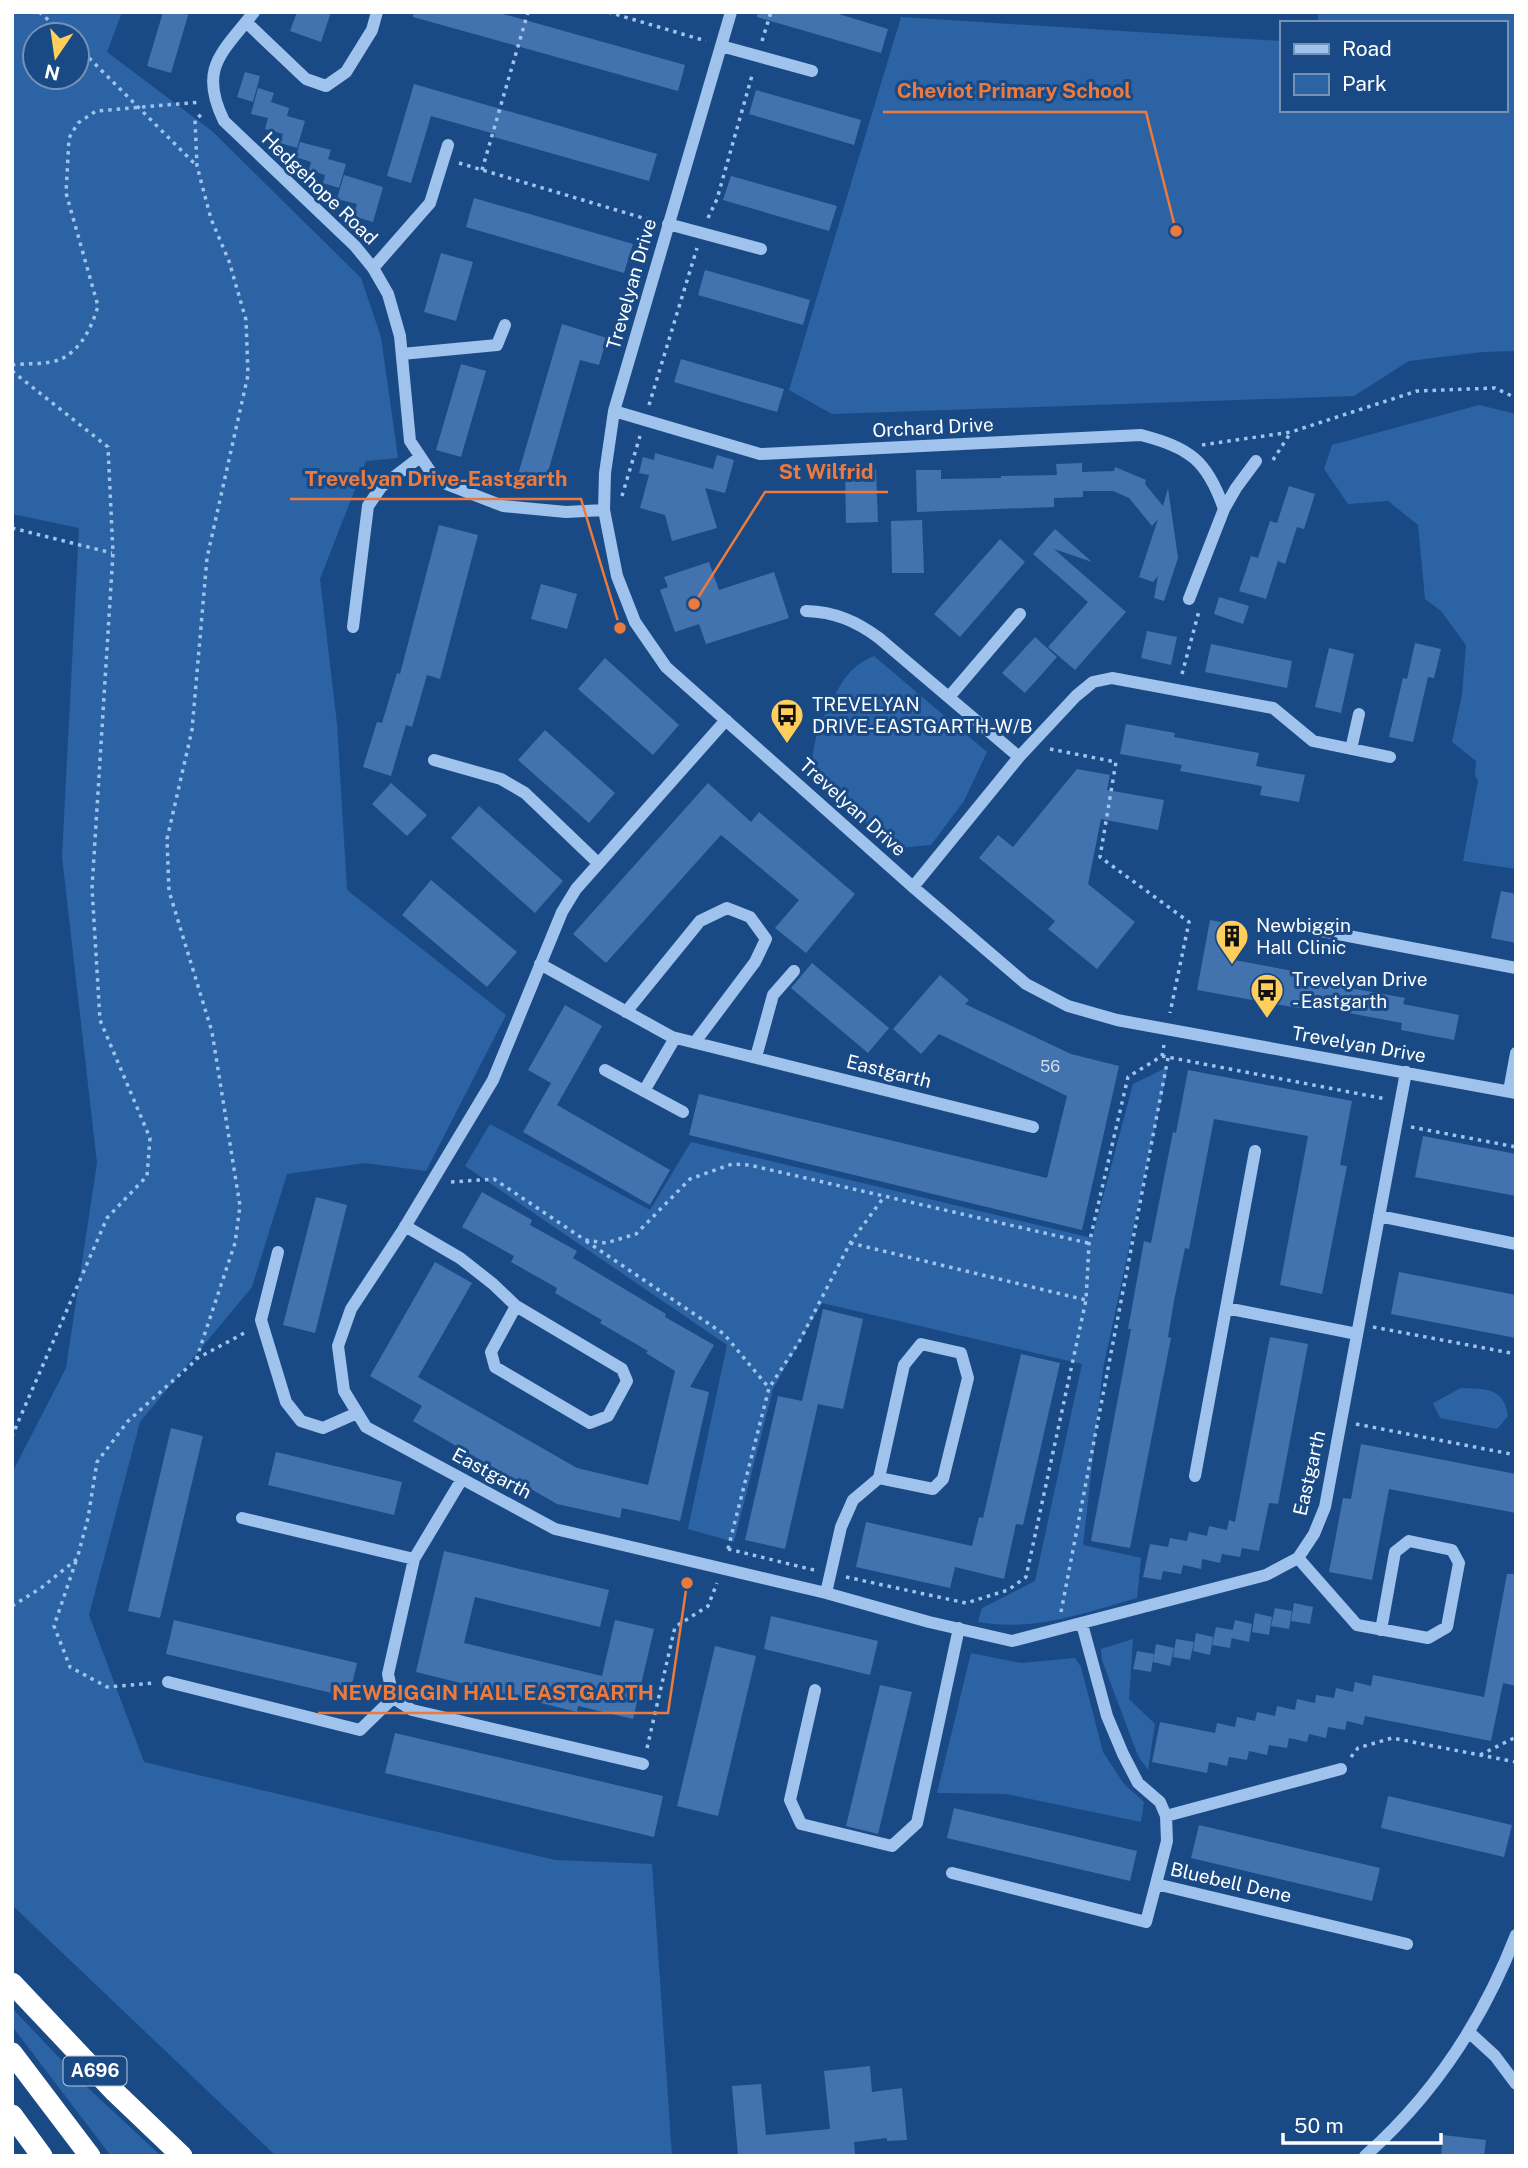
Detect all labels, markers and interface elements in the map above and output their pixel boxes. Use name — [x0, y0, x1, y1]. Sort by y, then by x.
north arrow — [21, 21, 91, 91]
legend — [1280, 21, 1507, 112]
text: Road — [1342, 36, 1392, 61]
text: N — [42, 60, 62, 85]
callout: Cheviot Primary School — [883, 70, 1146, 112]
text: Park — [1342, 71, 1387, 96]
text: Cheviot Primary School — [897, 78, 1131, 103]
street label: Hedgehope Road — [258, 127, 382, 249]
street label: Trevelyan Drive — [602, 216, 660, 352]
street label: Orchard Drive — [872, 413, 994, 441]
callout: St Wilfrid — [765, 450, 888, 492]
callout: Trevelyan Drive-Eastgarth — [290, 457, 581, 499]
text: St Wilfrid — [778, 459, 874, 484]
text: Trevelyan Drive-Eastgarth — [305, 466, 567, 491]
place label: TREVELYAN DRIVE-EASTGARTH-W/B — [812, 693, 1032, 737]
bus stop icon: TREVELYAN DRIVE-EASTGARTH-W/B — [768, 696, 806, 745]
street label: Trevelyan Drive — [795, 753, 911, 861]
place label: Newbiggin Hall Clinic — [1256, 914, 1351, 958]
building icon: Newbiggin Hall Clinic — [1213, 917, 1251, 966]
place label: Trevelyan Drive - Eastgarth — [1292, 968, 1428, 1012]
bus stop icon: Trevelyan Drive - Eastgarth — [1248, 971, 1286, 1020]
street label: Trevelyan Drive — [1290, 1021, 1428, 1067]
street label: Eastgarth — [844, 1050, 934, 1092]
house number: 56 — [1040, 1057, 1060, 1076]
street label: Eastgarth — [1289, 1428, 1329, 1518]
street label: Eastgarth — [449, 1443, 535, 1503]
callout: NEWBIGGIN HALL EASTGARTH — [318, 1671, 668, 1713]
text: NEWBIGGIN HALL EASTGARTH — [332, 1680, 654, 1705]
street label: Bluebell Dene — [1168, 1857, 1294, 1907]
road number: A696 — [64, 2056, 126, 2085]
scale bar — [1283, 2102, 1440, 2146]
text: 50 m — [1294, 2113, 1344, 2138]

